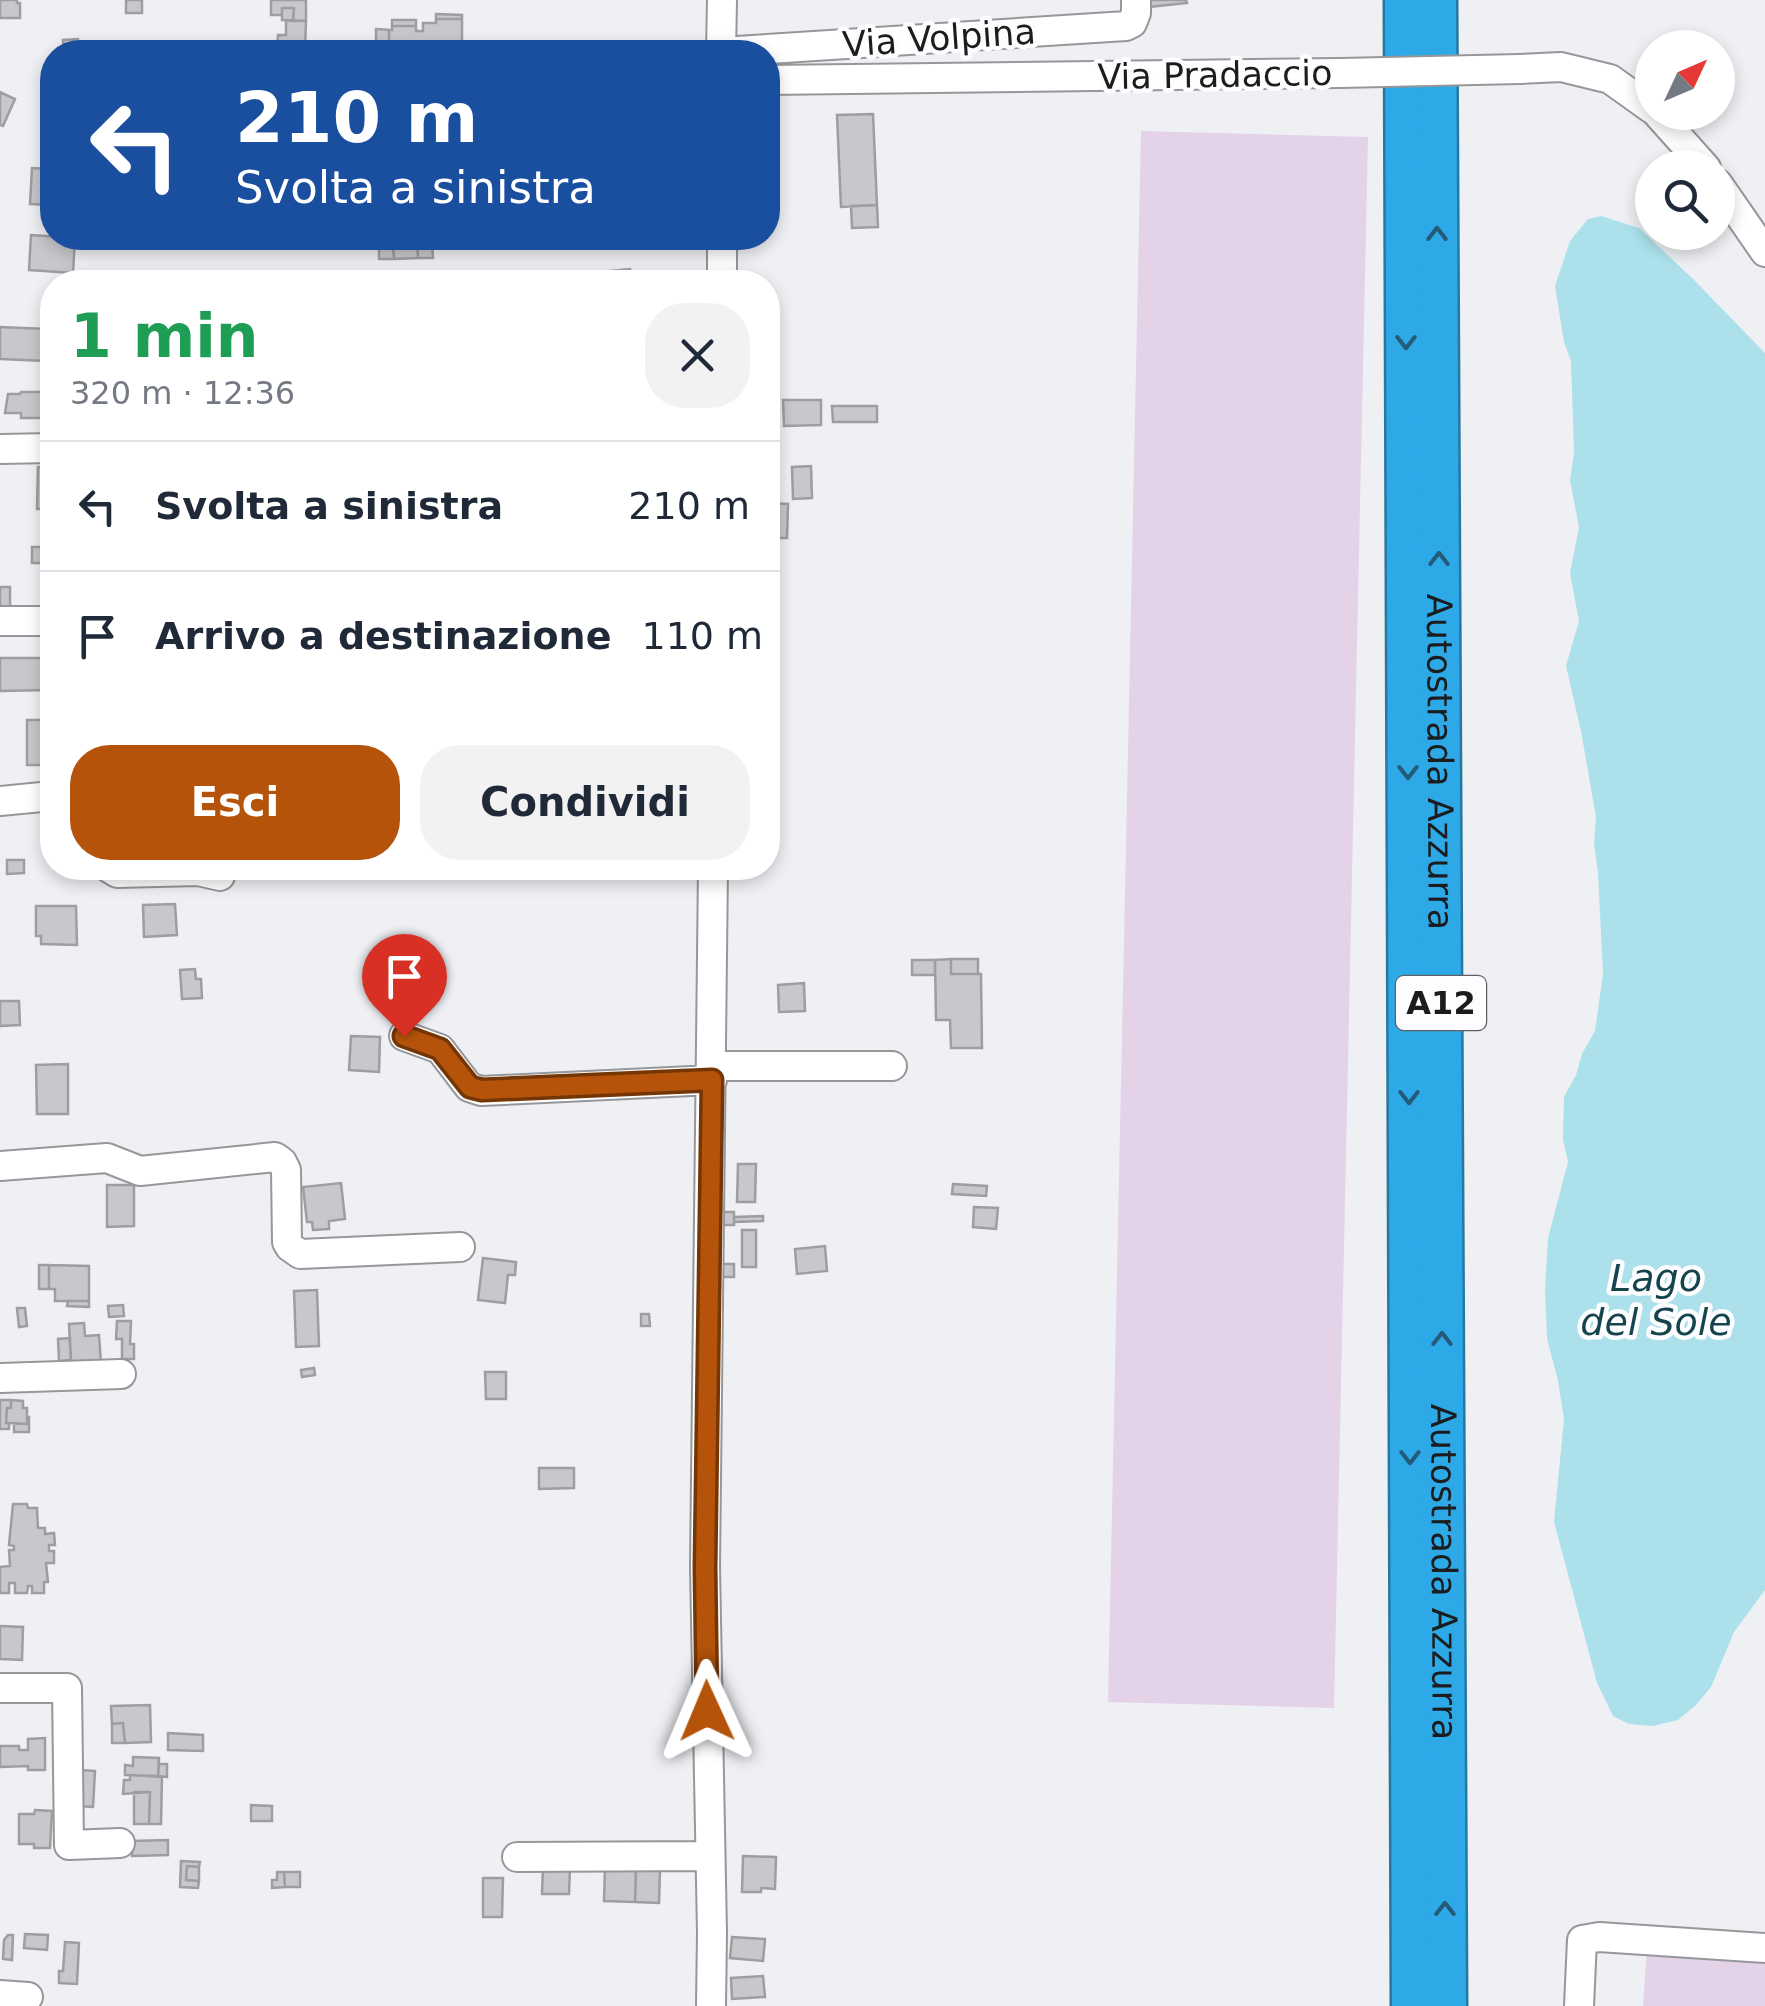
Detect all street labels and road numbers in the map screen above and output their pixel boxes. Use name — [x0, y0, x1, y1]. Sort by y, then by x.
street label: Via Volpina — [841, 11, 1037, 65]
street label: Via Pradaccio — [1097, 53, 1333, 97]
street label: Autostrada Azzurra — [1419, 594, 1461, 930]
road number: A12 — [1396, 976, 1486, 1030]
street label: Autostrada Azzurra — [1423, 1404, 1465, 1740]

